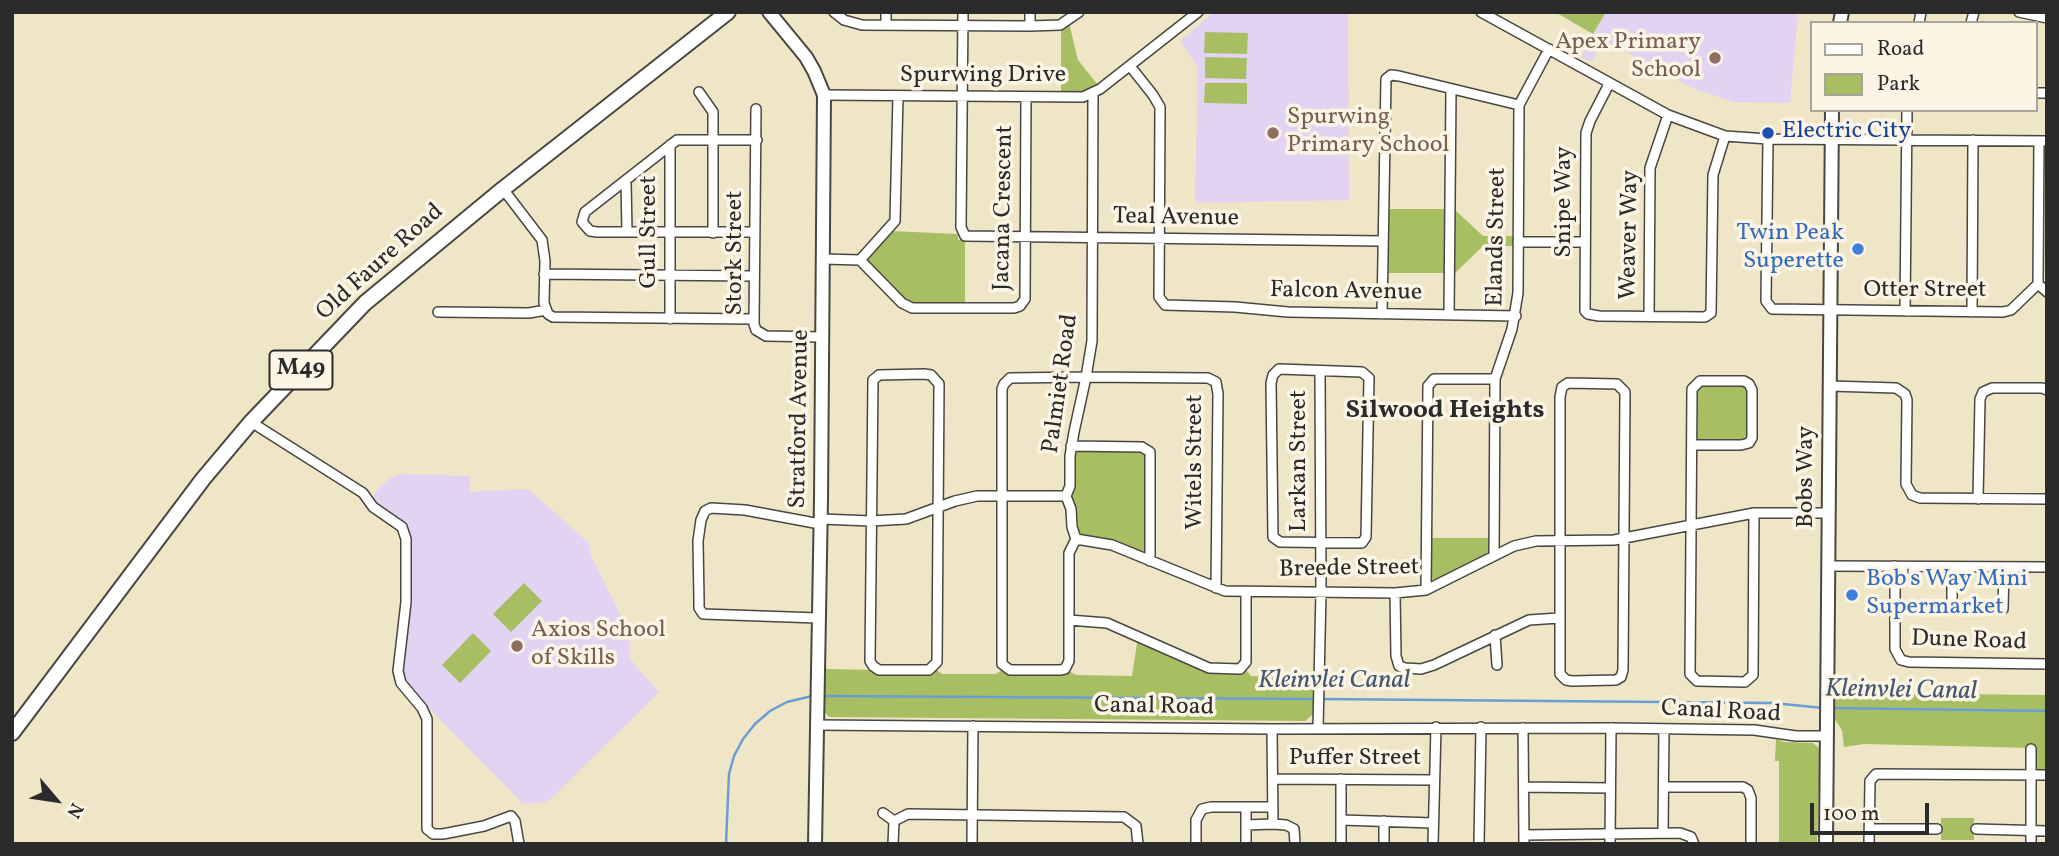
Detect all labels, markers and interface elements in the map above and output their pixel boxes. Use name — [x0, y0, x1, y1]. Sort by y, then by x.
legend — [1811, 21, 2038, 112]
place label: Apex Primary School — [1555, 30, 1701, 86]
text: Road — [1877, 35, 1924, 64]
marker: Apex Primary School — [1707, 50, 1723, 66]
street label: Spurwing Drive — [900, 63, 1066, 91]
text: Park — [1877, 70, 1920, 99]
place label: Spurwing Primary School — [1287, 105, 1449, 161]
place label: Electric City — [1782, 119, 1911, 147]
street label: Jacana Crescent — [989, 125, 1021, 291]
marker: Spurwing Primary School — [1265, 125, 1281, 141]
marker: Electric City — [1760, 125, 1776, 141]
street label: Snipe Way — [1552, 146, 1580, 258]
street label: Elands Street — [1482, 167, 1514, 307]
street label: Weaver Way — [1615, 170, 1647, 300]
street label: Gull Street — [637, 175, 665, 289]
street label: Stork Street — [723, 190, 751, 316]
street label: Old Faure Road — [311, 198, 451, 328]
street label: Teal Avenue — [1113, 204, 1239, 234]
place label: Twin Peak Superette — [1736, 221, 1844, 277]
marker: Twin Peak Superette — [1850, 241, 1866, 257]
street label: Falcon Avenue — [1270, 277, 1422, 309]
street label: Otter Street — [1863, 278, 1987, 306]
street label: Palmiet Road — [1038, 313, 1086, 455]
street label: Stratford Avenue — [785, 329, 817, 509]
road number: M49 — [270, 350, 332, 390]
street label: Larkan Street — [1287, 390, 1315, 532]
street label: Witels Street — [1183, 394, 1211, 530]
district label: Silwood Heights — [1346, 396, 1544, 428]
street label: Bobs Way — [1794, 426, 1822, 528]
street label: Breede Street — [1279, 554, 1419, 586]
place label: Bob's Way Mini Supermarket — [1866, 567, 2028, 623]
marker: Bob's Way Mini Supermarket — [1844, 587, 1860, 603]
place label: Axios School of Skills — [531, 618, 666, 674]
street label: Dune Road — [1911, 626, 2027, 658]
marker: Axios School of Skills — [509, 638, 525, 654]
water label: Kleinvlei Canal — [1258, 666, 1410, 698]
water label: Kleinvlei Canal — [1825, 675, 1977, 709]
street label: Canal Road — [1094, 693, 1214, 723]
street label: Canal Road — [1660, 695, 1782, 731]
street label: Puffer Street — [1289, 746, 1421, 774]
north arrow — [21, 765, 91, 835]
scale bar — [1814, 790, 1933, 834]
text: N — [60, 798, 89, 823]
text: 100 m — [1823, 800, 1880, 829]

